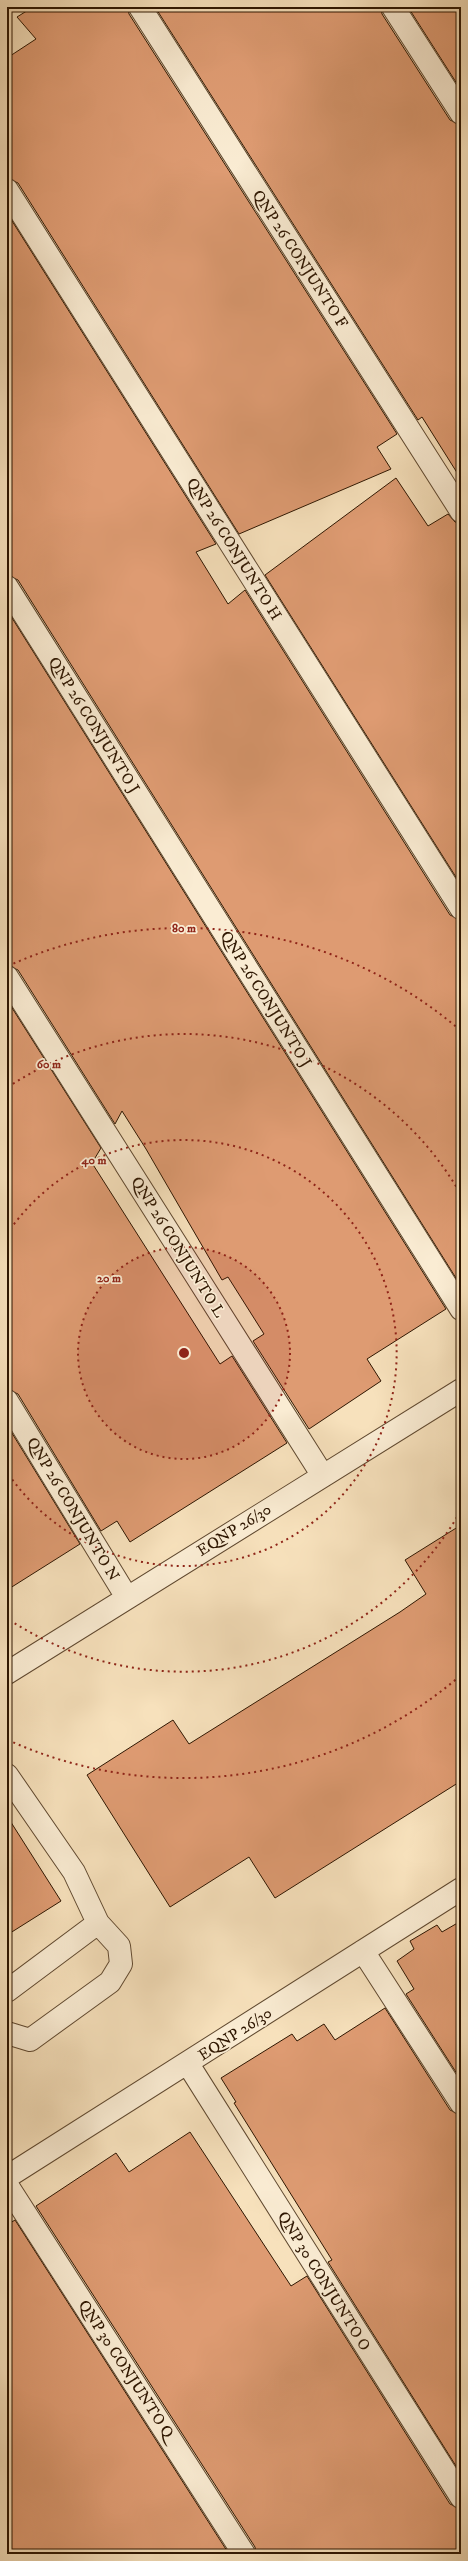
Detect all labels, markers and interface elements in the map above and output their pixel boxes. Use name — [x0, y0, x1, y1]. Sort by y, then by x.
street label: QNP 26 CONJUNTO F — [248, 186, 352, 332]
street label: QNP 26 CONJUNTO H — [182, 474, 286, 624]
street label: QNP 26 CONJUNTO J — [44, 653, 144, 797]
text: 80 m — [172, 921, 196, 936]
street label: QNP 26 CONJUNTO J — [216, 927, 316, 1071]
text: 60 m — [37, 1057, 61, 1072]
text: 40 m — [81, 1153, 106, 1168]
street label: QNP 26 CONJUNTO L — [126, 1173, 230, 1322]
text: 20 m — [97, 1271, 121, 1286]
centre of rings — [177, 1346, 191, 1360]
street label: QNP 26 CONJUNTO N — [22, 1434, 124, 1584]
street label: EQNP 26/30 — [193, 1499, 275, 1561]
street label: EQNP 26/30 — [194, 2003, 276, 2065]
street label: QNP 30 CONJUNTO O — [273, 2208, 375, 2354]
street label: QNP 30 CONJUNTO Q — [74, 2296, 182, 2448]

